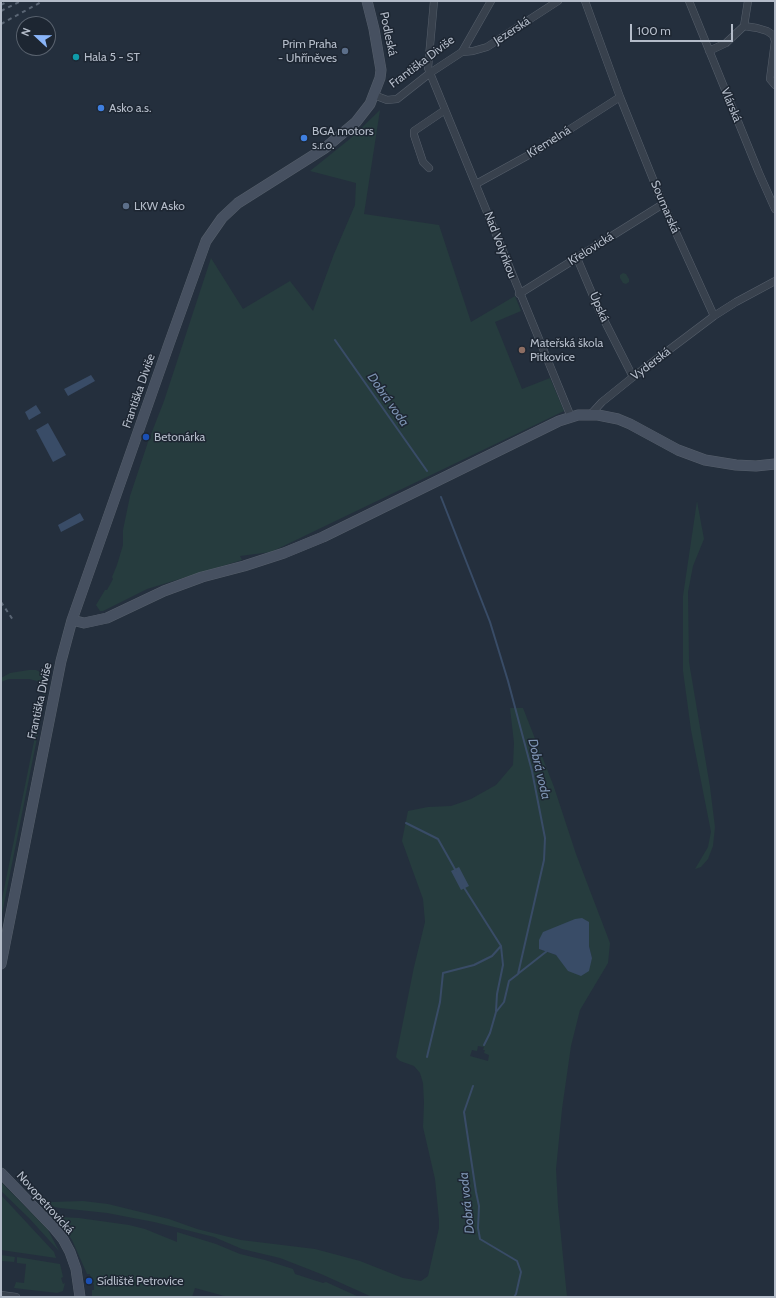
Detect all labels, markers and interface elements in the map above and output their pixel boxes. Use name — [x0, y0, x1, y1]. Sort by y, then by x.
street label: Podleská — [376, 11, 400, 57]
street label: Jezerská — [491, 14, 533, 48]
north arrow — [16, 16, 56, 56]
scale bar — [632, 16, 735, 42]
text: 100 m — [637, 23, 671, 38]
text: N — [18, 26, 34, 38]
street label: Františka Diviše — [387, 33, 457, 91]
place label: Prim Praha - Uhříněves — [278, 37, 337, 65]
marker: Prim Praha - Uhříněves — [340, 46, 350, 56]
place label: Hala 5 - ST — [84, 50, 140, 64]
marker: Hala 5 - ST — [71, 52, 81, 62]
street label: Vlárská — [718, 86, 744, 124]
place label: Asko a.s. — [109, 101, 151, 115]
marker: Asko a.s. — [96, 103, 106, 113]
street label: Křemelná — [525, 123, 573, 161]
place label: BGA motors s.r.o. — [312, 124, 374, 152]
marker: BGA motors s.r.o. — [299, 133, 309, 143]
street label: Soumarská — [647, 178, 683, 236]
place label: LKW Asko — [134, 199, 185, 213]
marker: LKW Asko — [121, 201, 131, 211]
street label: Nad Volyňkou — [481, 210, 519, 280]
street label: Křelovická — [566, 229, 616, 269]
street label: Úpská — [586, 290, 612, 324]
place label: Mateřská škola Pitkovice — [530, 336, 603, 364]
street label: Vyderská — [628, 344, 674, 384]
marker: Mateřská škola Pitkovice — [517, 345, 527, 355]
street label: Františka Diviše — [120, 352, 158, 430]
water label: Dobrá voda — [364, 370, 412, 430]
place label: Betonárka — [154, 430, 205, 444]
marker: Betonárka — [141, 432, 151, 442]
street label: Františka Diviše — [25, 661, 55, 741]
water label: Dobrá voda — [524, 737, 554, 801]
street label: Novopetrovická — [13, 1169, 77, 1237]
water label: Dobrá voda — [456, 1171, 478, 1235]
place label: Sídliště Petrovice — [97, 1274, 183, 1288]
marker: Sídliště Petrovice — [84, 1276, 94, 1286]

